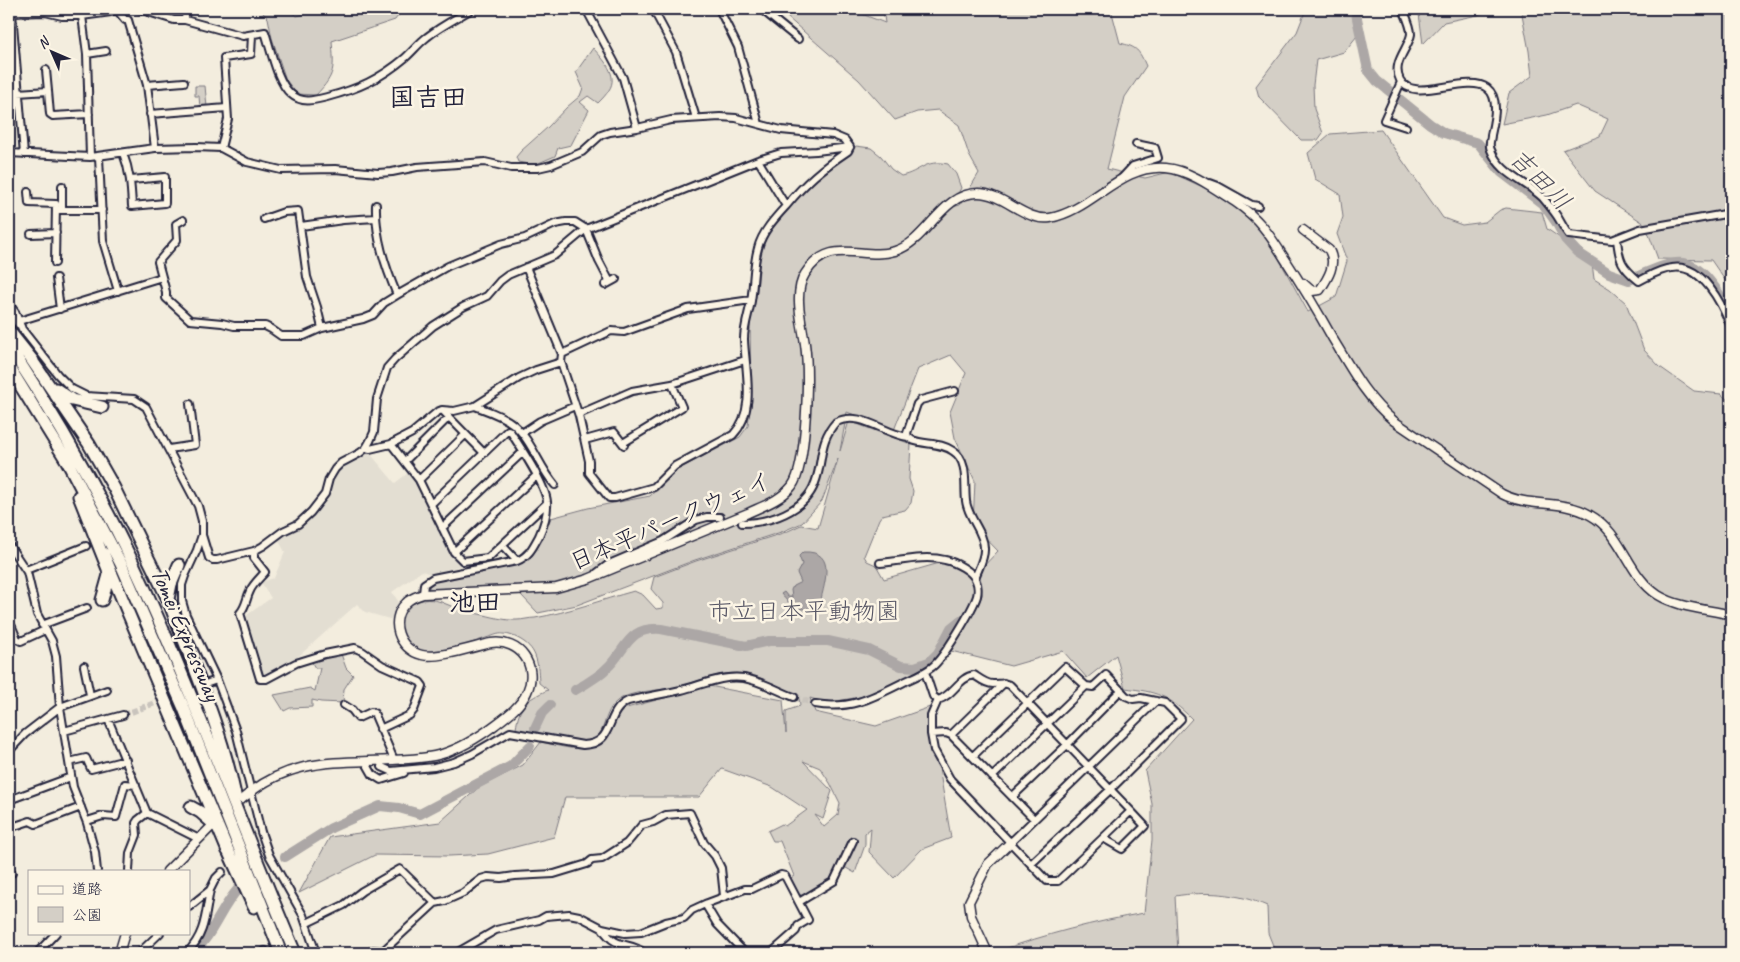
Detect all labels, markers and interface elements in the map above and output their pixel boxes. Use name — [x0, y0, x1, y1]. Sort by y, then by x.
north arrow — [28, 28, 78, 78]
text: N — [34, 32, 54, 52]
district label: 国吉田 — [389, 81, 467, 114]
water label: 吉田川 — [1502, 142, 1578, 218]
street label: 日本平パークウェイ — [565, 465, 775, 577]
street label: Tomei Expressway — [144, 563, 228, 707]
district label: 池田 — [449, 586, 501, 619]
park label: 市立日本平動物園 — [708, 596, 900, 626]
legend — [28, 870, 190, 934]
text: 道路 — [72, 880, 102, 899]
text: 公園 — [72, 906, 102, 925]

